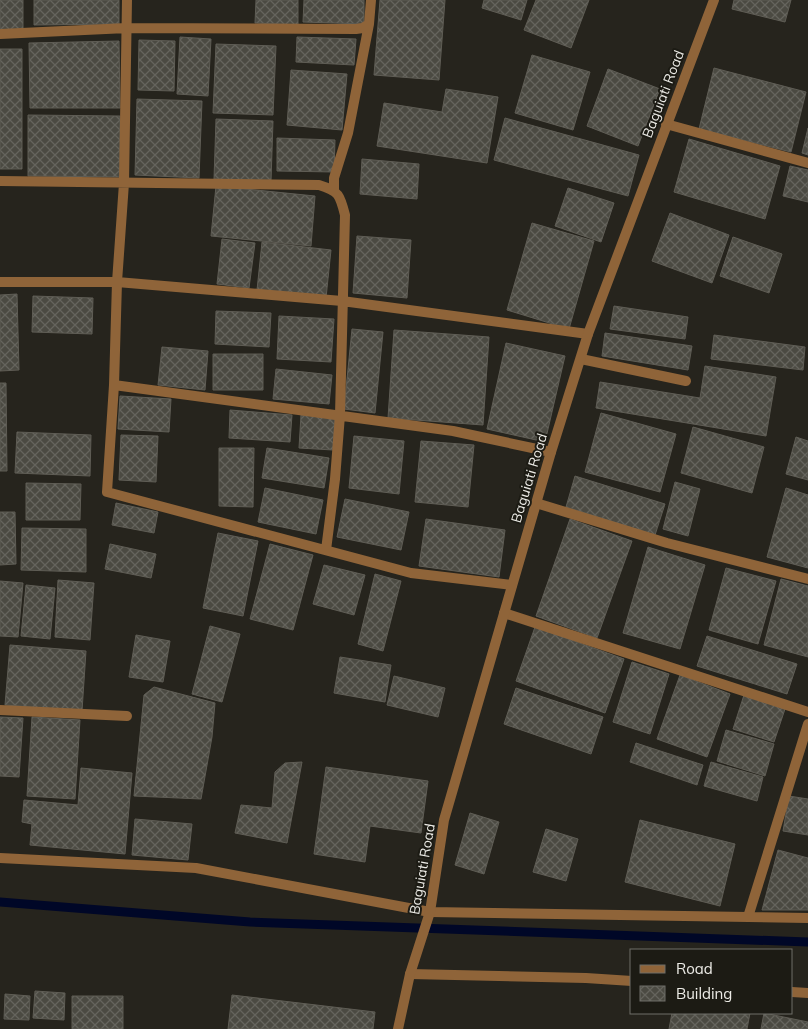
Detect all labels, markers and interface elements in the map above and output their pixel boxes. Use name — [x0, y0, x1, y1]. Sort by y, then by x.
street label: Baguiati Road — [638, 48, 688, 140]
street label: Baguiati Road — [507, 431, 551, 525]
street label: Baguiati Road — [405, 822, 439, 916]
legend — [630, 949, 793, 1014]
text: Road — [676, 959, 713, 978]
text: Building — [676, 984, 732, 1003]

